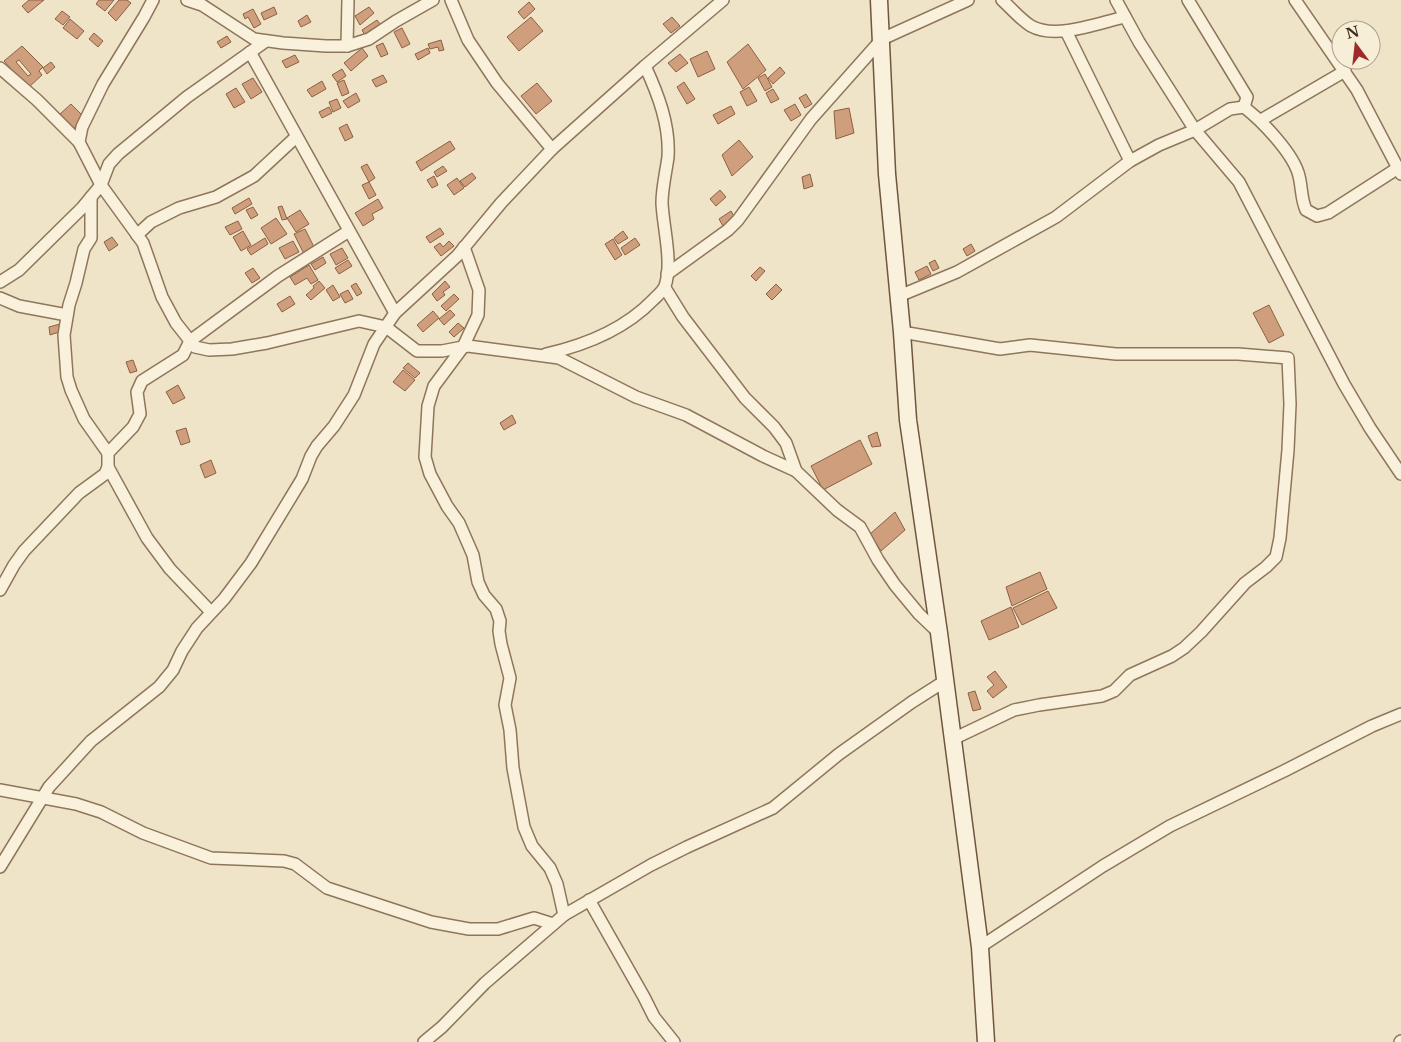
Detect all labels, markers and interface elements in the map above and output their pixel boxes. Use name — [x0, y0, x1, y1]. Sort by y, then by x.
north arrow — [1331, 20, 1381, 70]
text: N — [1344, 22, 1361, 43]

